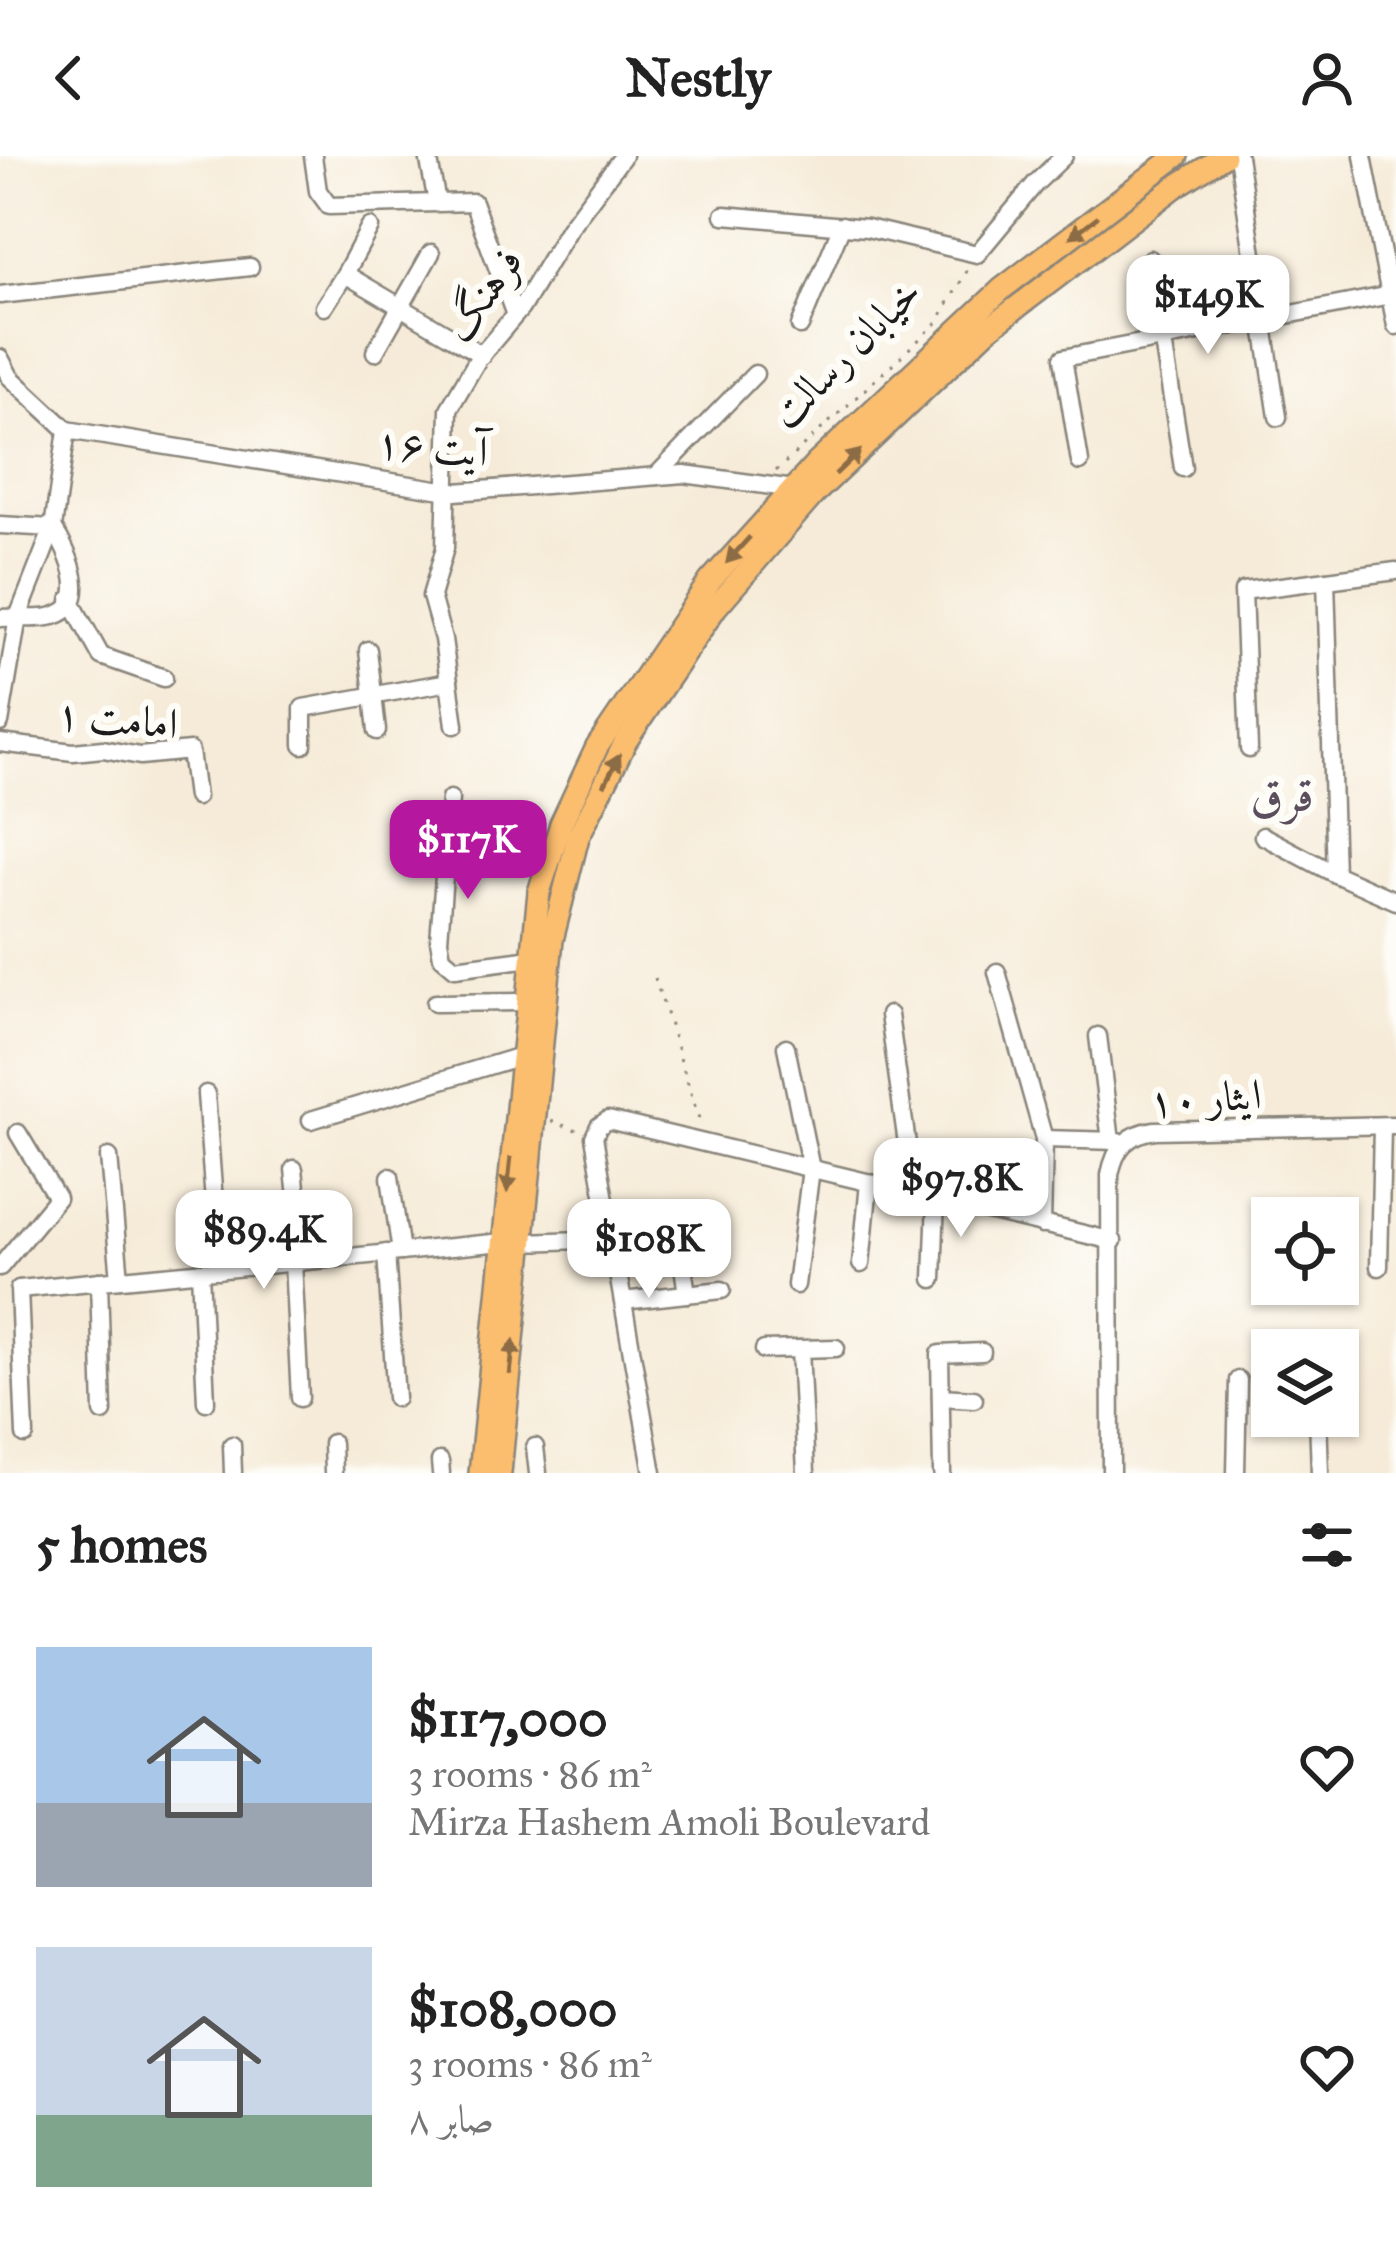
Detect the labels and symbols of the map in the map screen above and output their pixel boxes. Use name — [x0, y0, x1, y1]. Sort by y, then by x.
one-way arrow — [1068, 214, 1100, 238]
street label: فرهنگ — [432, 237, 534, 352]
pin: $149K — [1124, 255, 1292, 357]
street label: خیابان رسالت — [759, 266, 932, 439]
street label: آیت ۱۶ — [374, 416, 494, 478]
one-way arrow — [833, 448, 862, 476]
one-way arrow — [725, 535, 752, 564]
street label: امامت ۱ — [54, 688, 180, 750]
one-way arrow — [601, 753, 621, 787]
district label: قرق — [1250, 765, 1314, 825]
pin: $117K — [384, 800, 552, 902]
street label: ایثار ۱۰ — [1147, 1068, 1263, 1128]
pin: $97.8K — [863, 1138, 1059, 1240]
one-way arrow — [499, 1157, 518, 1194]
pin: $89.4K — [166, 1190, 362, 1292]
pin: $108K — [565, 1199, 733, 1301]
one-way arrow — [502, 1337, 521, 1375]

